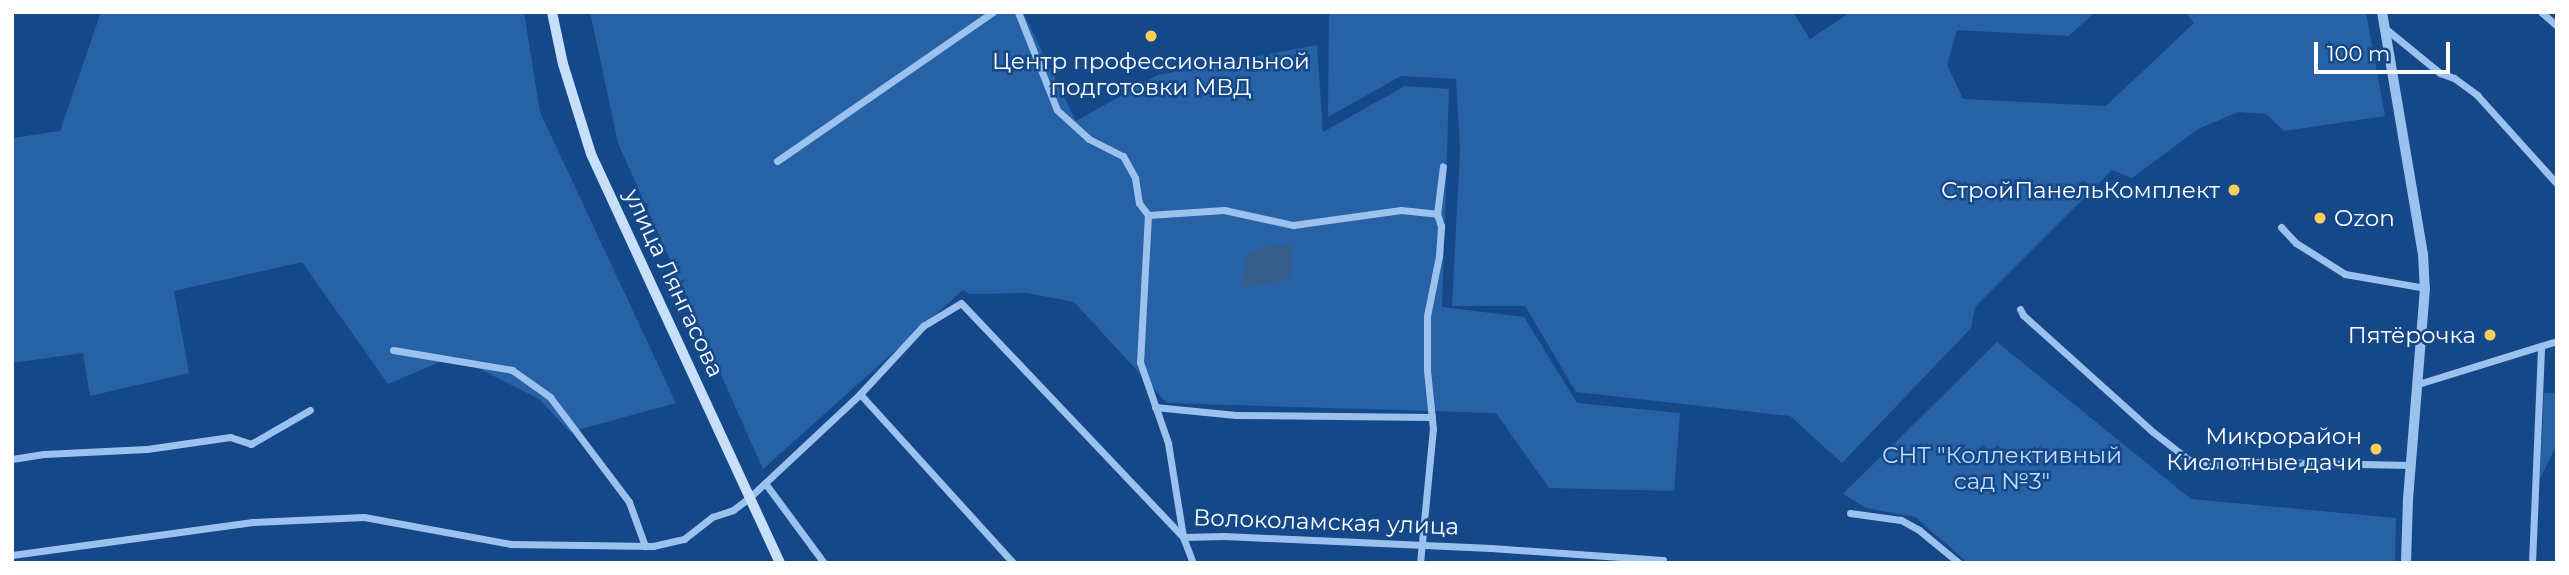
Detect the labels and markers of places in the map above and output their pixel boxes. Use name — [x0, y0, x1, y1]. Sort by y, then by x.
marker: Центр профессиональной подготовки МВД — [1143, 28, 1159, 44]
place label: Центр профессиональной подготовки МВД — [992, 47, 1310, 101]
place label: СтройПанельКомплект — [1941, 176, 2220, 204]
marker: СтройПанельКомплект — [2226, 182, 2242, 198]
place label: Ozon — [2334, 204, 2395, 232]
marker: Ozon — [2312, 210, 2328, 226]
place label: Пятёрочка — [2348, 321, 2476, 349]
marker: Пятёрочка — [2482, 327, 2498, 343]
place label: Микрорайон Кислотные дачи — [2166, 422, 2362, 476]
marker: Микрорайон Кислотные дачи — [2368, 441, 2384, 457]

